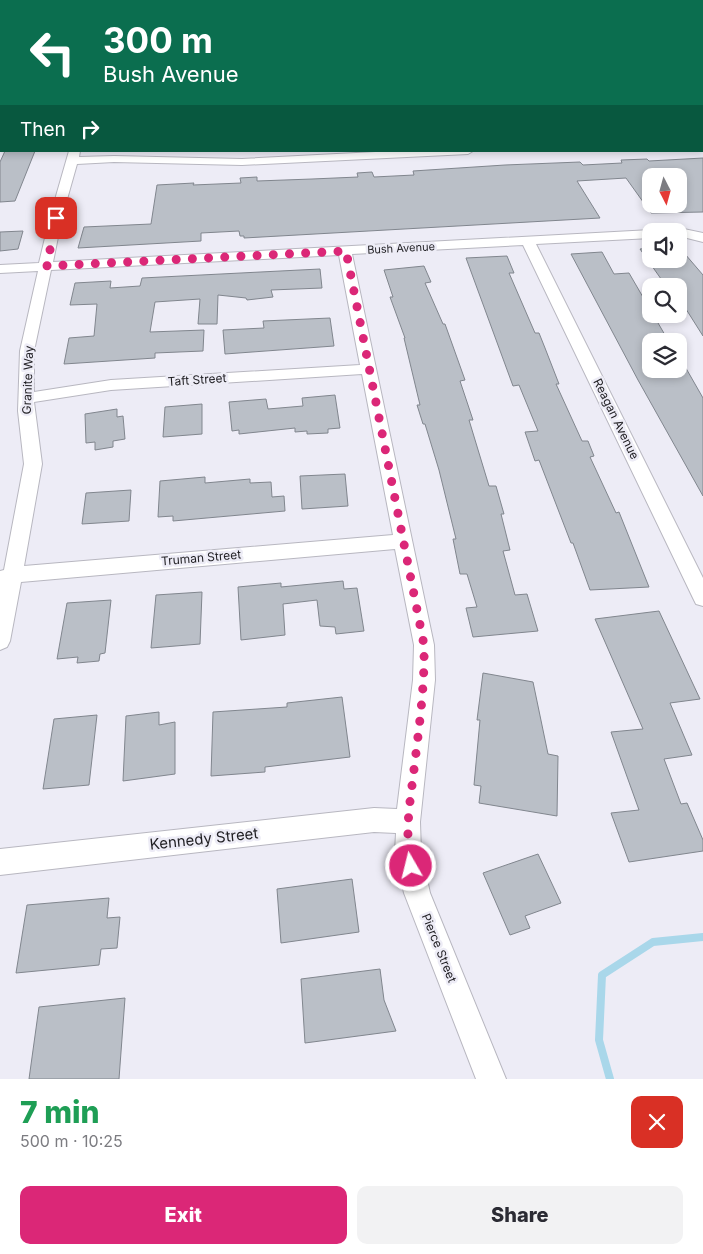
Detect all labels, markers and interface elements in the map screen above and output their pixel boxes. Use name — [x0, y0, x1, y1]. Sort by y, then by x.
text: 300 m — [103, 19, 213, 61]
icon: left — [20, 20, 85, 85]
text: Bush Avenue — [103, 61, 239, 87]
icon: right — [76, 115, 104, 143]
text: Then — [20, 118, 66, 141]
north arrow — [642, 168, 688, 212]
map controls — [642, 168, 687, 378]
pin — [35, 197, 77, 239]
icon: arrive — [42, 204, 70, 232]
button: sound — [642, 223, 687, 268]
street label: Bush Avenue — [367, 239, 435, 257]
button: search — [642, 278, 687, 323]
button: layers — [642, 333, 687, 378]
street label: Granite Way — [19, 345, 36, 415]
street label: Taft Street — [167, 370, 227, 389]
street label: Reagan Avenue — [590, 376, 643, 462]
street label: Truman Street — [160, 547, 242, 568]
street label: Kennedy Street — [149, 823, 259, 854]
position arrow — [384, 839, 436, 891]
street label: Pierce Street — [419, 911, 460, 985]
text: 7 min — [20, 1094, 100, 1130]
button: close — [631, 1096, 683, 1148]
text: 500 m · 10:25 — [20, 1131, 123, 1151]
button: Exit — [20, 1186, 347, 1244]
button: Share — [357, 1186, 683, 1244]

